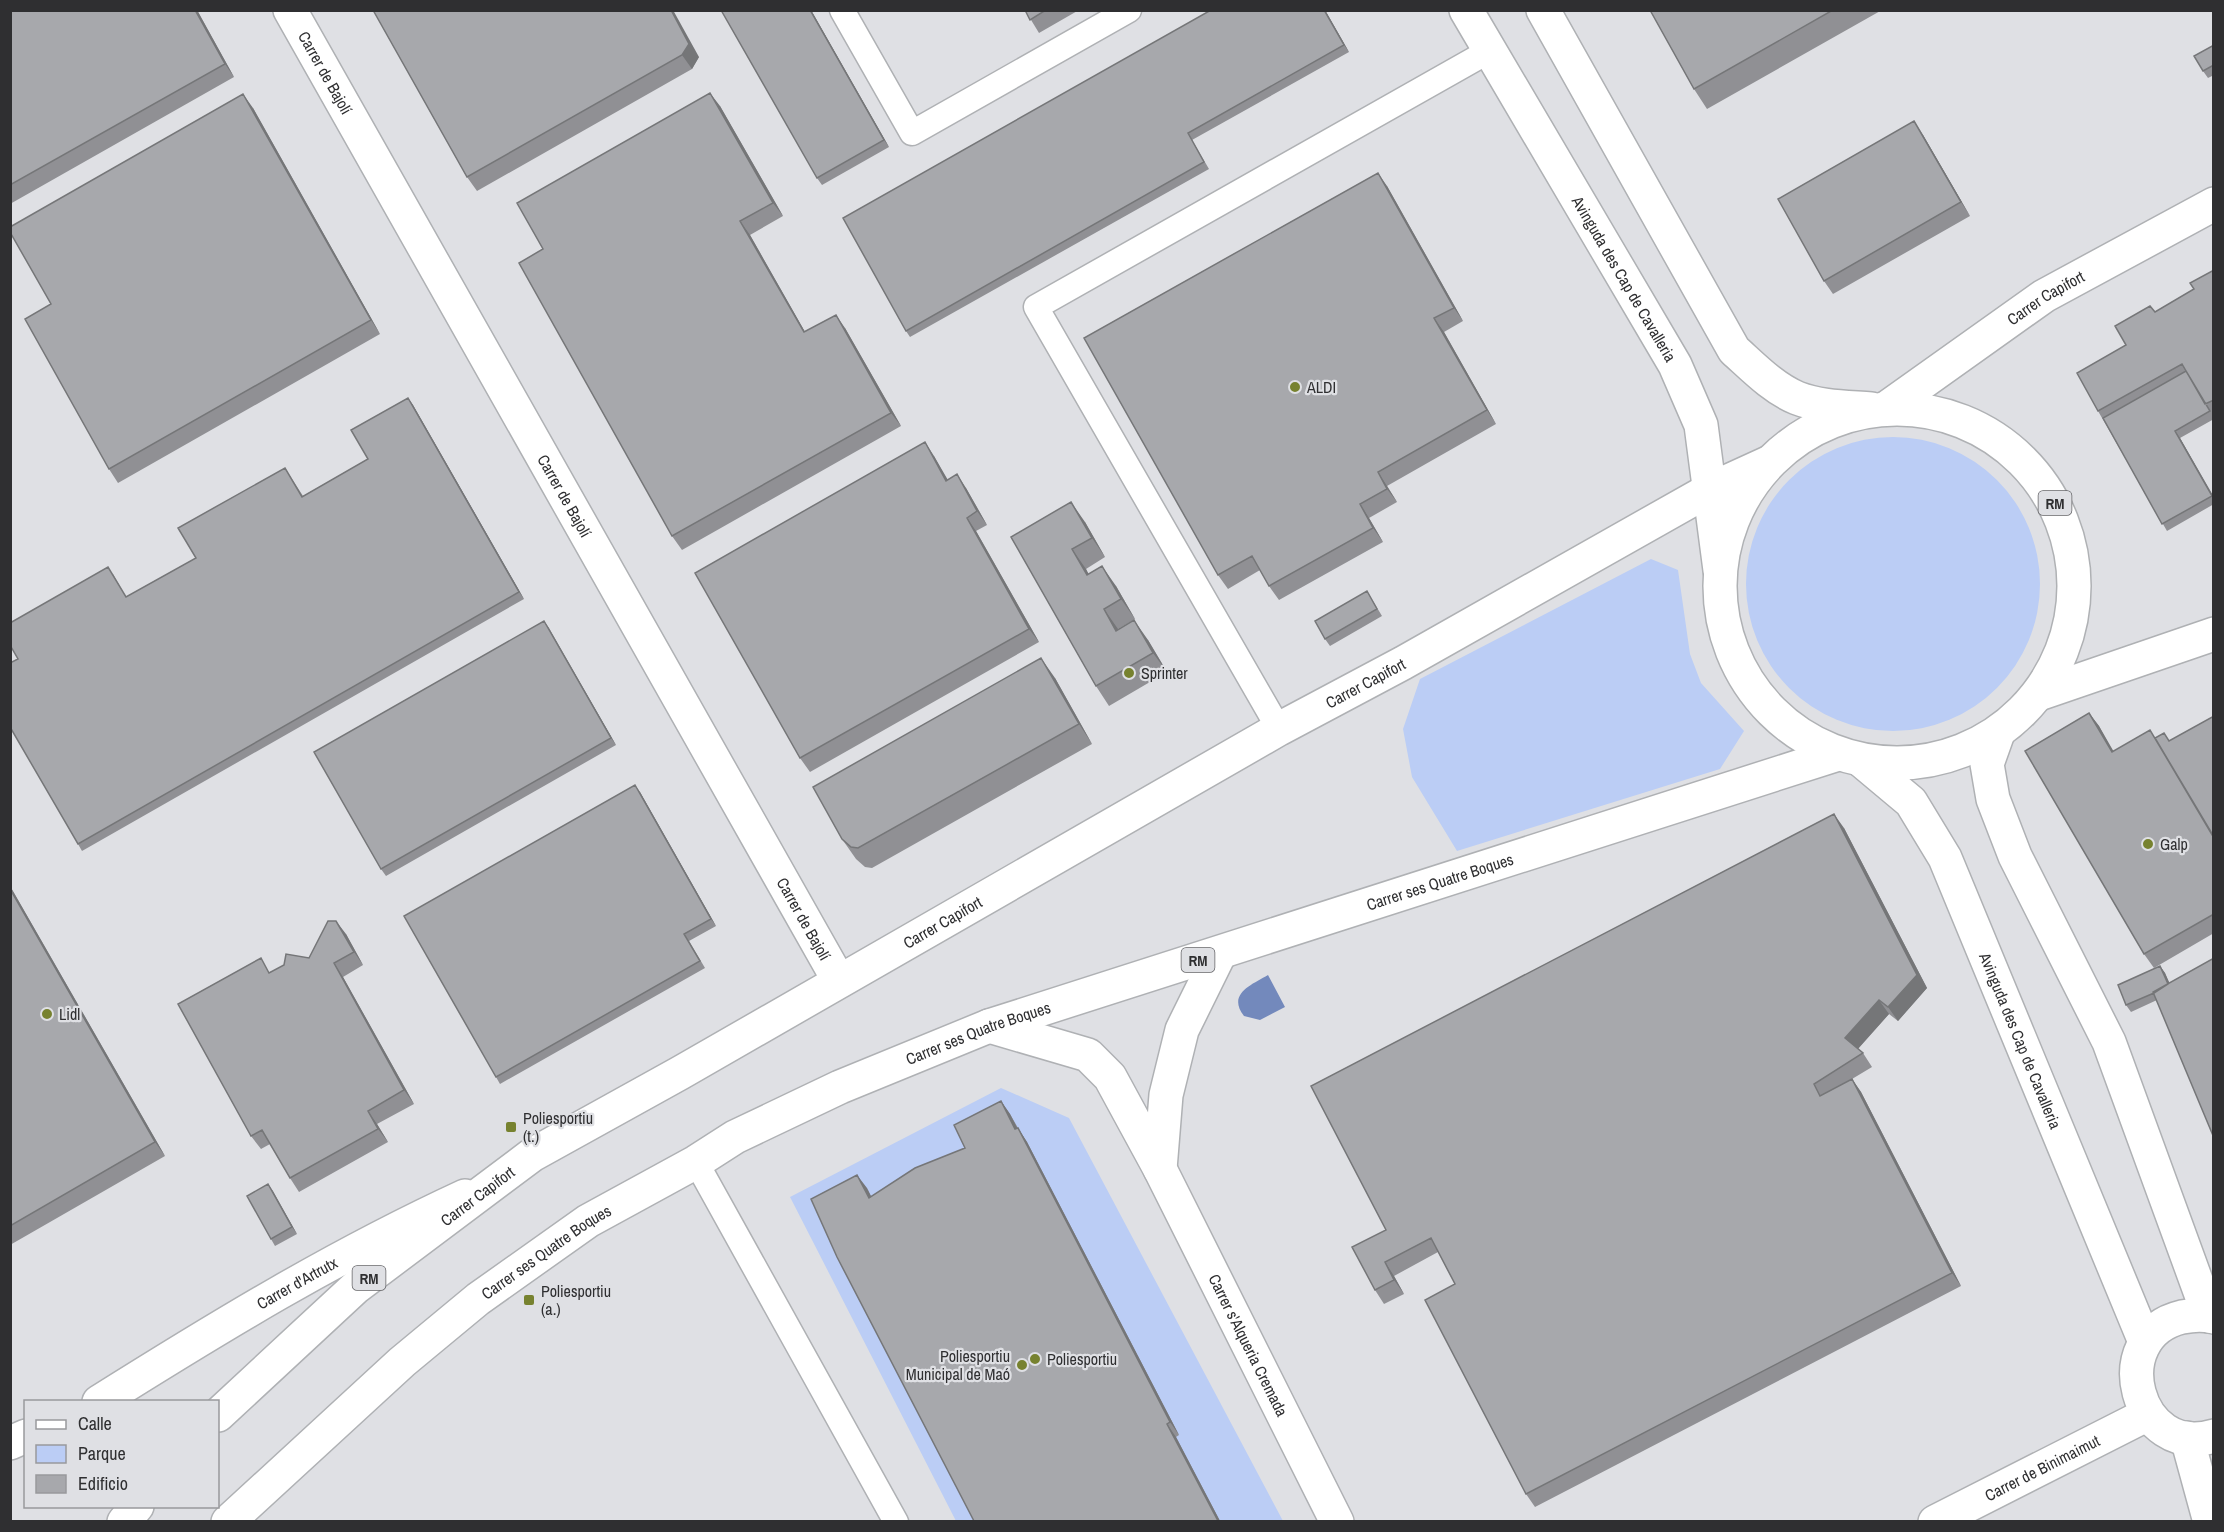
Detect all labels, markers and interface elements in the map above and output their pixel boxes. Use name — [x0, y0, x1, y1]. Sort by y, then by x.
street label: Carrer de Bajolí — [293, 27, 358, 118]
street label: Avinguda des Cap de Cavalleria — [1566, 191, 1682, 366]
street label: Carrer Capifort — [2002, 265, 2089, 330]
place label: ALDI — [1306, 376, 1336, 398]
marker: ALDI — [1288, 380, 1302, 394]
street label: Carrer de Bajolí — [532, 450, 597, 541]
road number: RM — [2038, 491, 2072, 515]
street label: Carrer Capifort — [1322, 653, 1409, 713]
place label: Sprinter — [1141, 662, 1188, 684]
marker: Sprinter — [1122, 666, 1136, 680]
place label: Galp — [2160, 833, 2188, 855]
marker: Galp — [2141, 837, 2155, 851]
street label: Carrer ses Quatre Boques — [1363, 848, 1516, 915]
street label: Carrer de Bajolí — [772, 873, 836, 965]
street label: Carrer Capifort — [899, 891, 986, 954]
road number: RM — [1182, 948, 1214, 972]
street label: Avinguda des Cap de Cavalleria — [1974, 948, 2067, 1133]
street label: Carrer ses Quatre Boques — [902, 996, 1053, 1070]
place label: Lidl — [59, 1003, 80, 1025]
marker: Lidl — [40, 1007, 54, 1021]
place label: Poliesportiu (t.) — [523, 1107, 593, 1147]
marker: Poliesportiu (t.) — [504, 1120, 518, 1134]
street label: Carrer Capifort — [436, 1161, 519, 1231]
street label: Carrer ses Quatre Boques — [477, 1200, 615, 1304]
street label: Carrer d'Artrutx — [253, 1251, 341, 1314]
road number: RM — [352, 1266, 386, 1290]
street label: Carrer s'Alqueria Cremada — [1203, 1270, 1294, 1421]
place label: Poliesportiu (a.) — [541, 1280, 611, 1320]
marker: Poliesportiu (a.) — [522, 1293, 536, 1307]
place label: Poliesportiu Municipal de Maó — [906, 1345, 1010, 1385]
place label: Poliesportiu — [1047, 1348, 1117, 1370]
marker: Poliesportiu — [1028, 1352, 1042, 1366]
marker: Poliesportiu Municipal de Maó — [1015, 1358, 1029, 1372]
legend — [24, 1400, 219, 1508]
text: Calle — [78, 1411, 112, 1436]
street label: Carrer de Binimaimut — [1981, 1429, 2104, 1506]
text: Parque — [78, 1441, 126, 1466]
text: Edificio — [78, 1471, 128, 1496]

